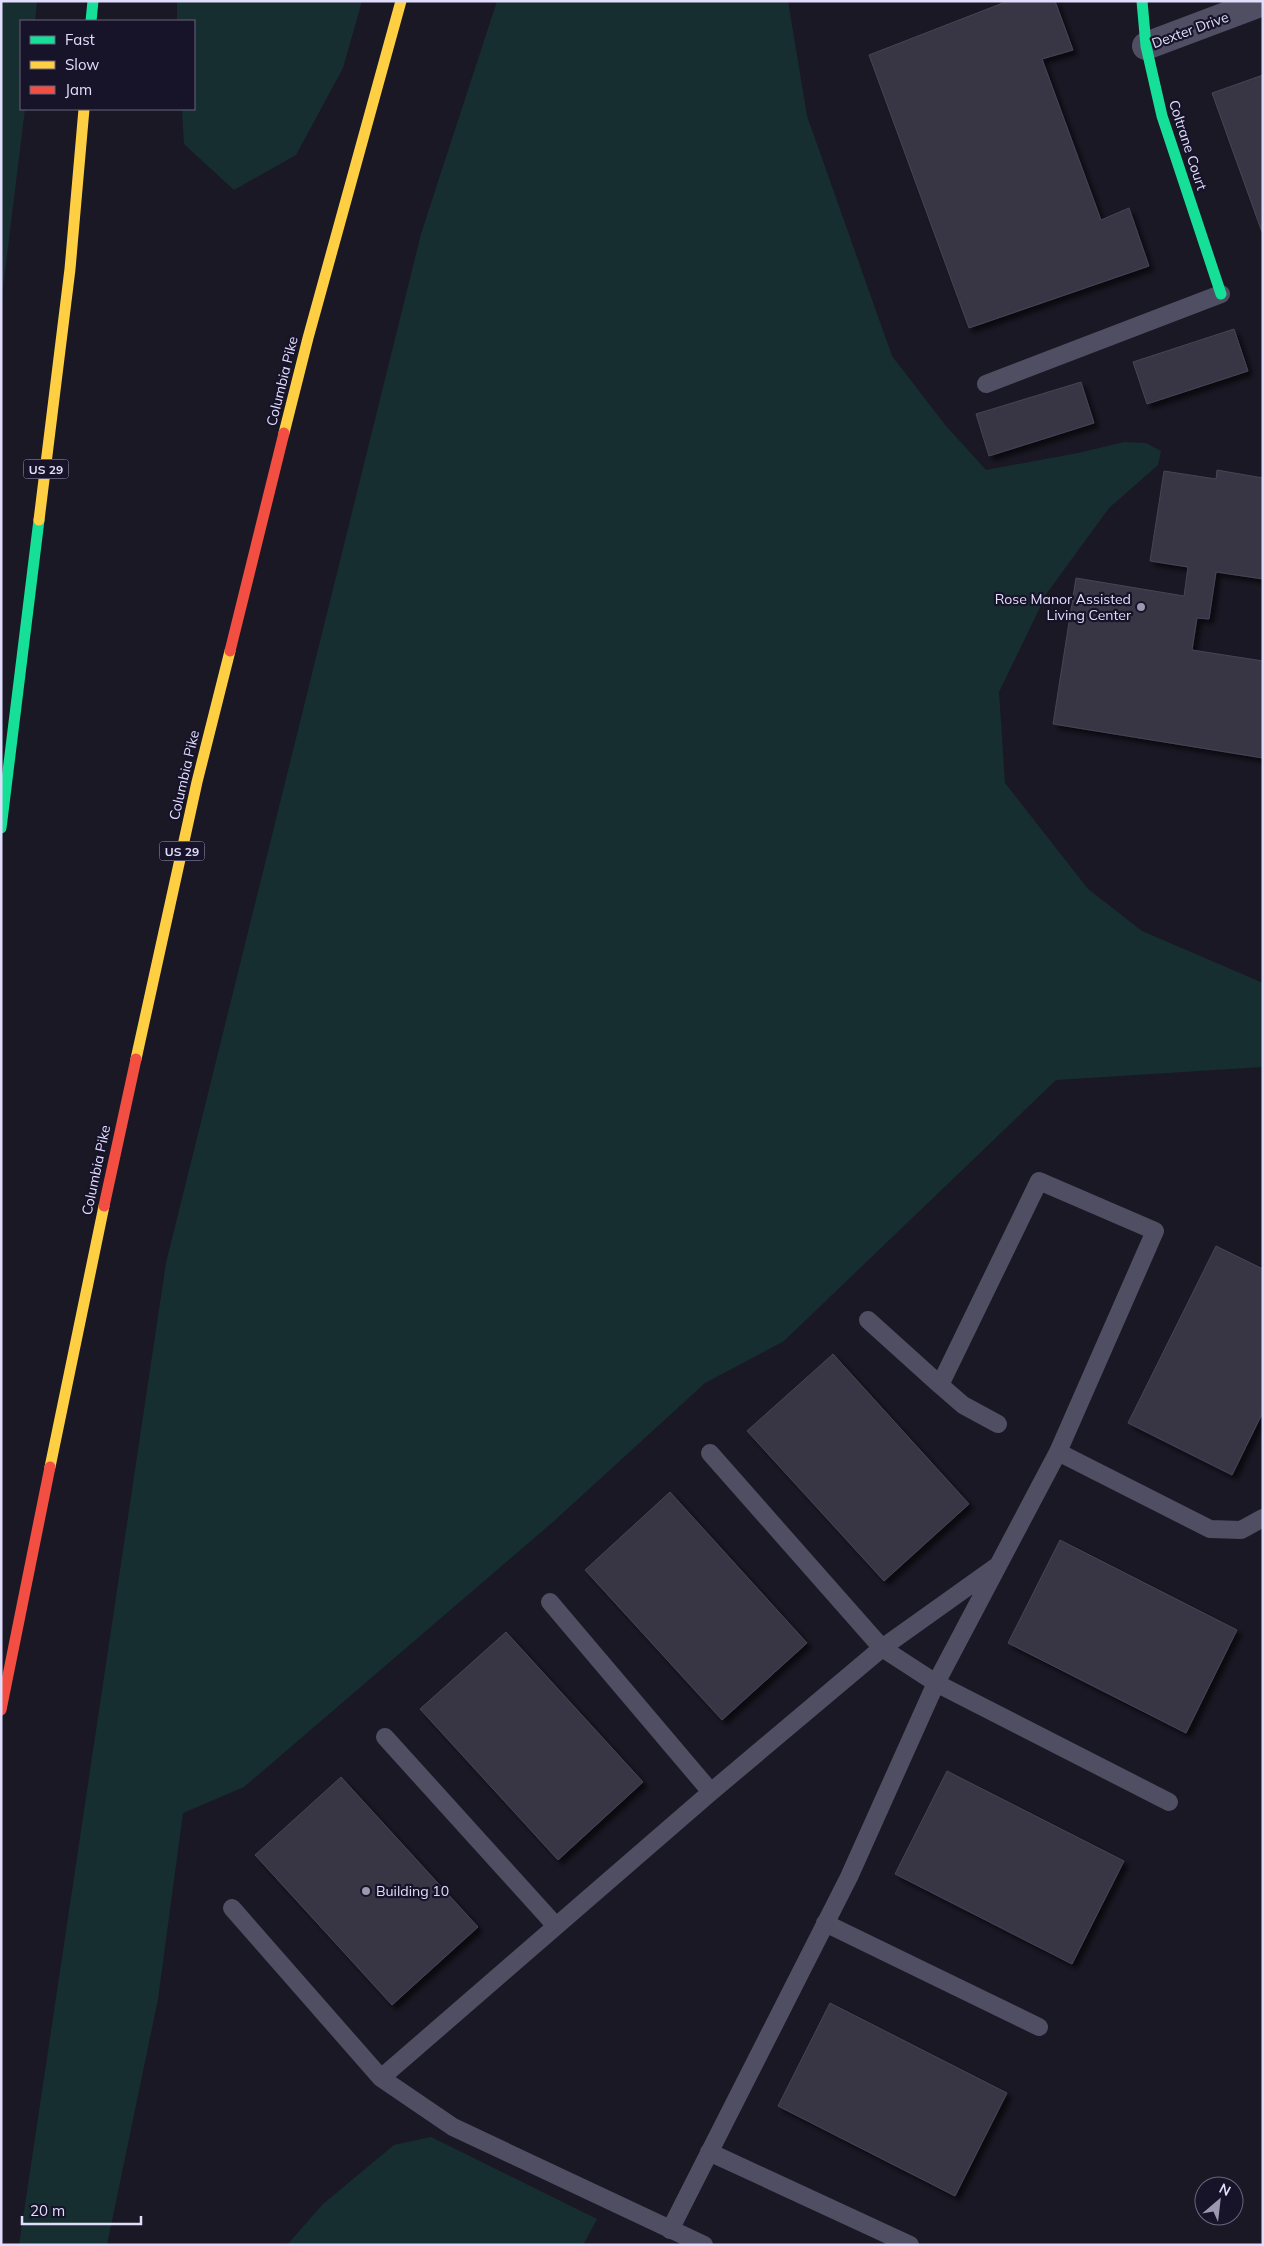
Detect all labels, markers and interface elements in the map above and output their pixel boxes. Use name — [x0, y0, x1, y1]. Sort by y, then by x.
street label: Dexter Drive — [1149, 8, 1231, 52]
legend — [20, 20, 195, 110]
text: Fast — [65, 30, 95, 49]
text: Slow — [65, 55, 99, 74]
text: Jam — [65, 80, 92, 99]
street label: Coltrane Court — [1165, 98, 1211, 192]
street label: Columbia Pike — [262, 334, 302, 428]
road number: US 29 — [23, 459, 68, 478]
place label: Rose Manor Assisted Living Center — [995, 590, 1132, 624]
marker: Rose Manor Assisted Living Center — [1135, 601, 1147, 613]
street label: Columbia Pike — [165, 728, 203, 822]
road number: US 29 — [160, 841, 204, 860]
street label: Columbia Pike — [78, 1123, 114, 1217]
place label: Building 10 — [376, 1882, 449, 1900]
marker: Building 10 — [360, 1885, 372, 1897]
north arrow — [1194, 2176, 1244, 2226]
text: N — [1216, 2179, 1234, 2200]
scale bar — [22, 2194, 141, 2226]
text: 20 m — [30, 2201, 65, 2220]

